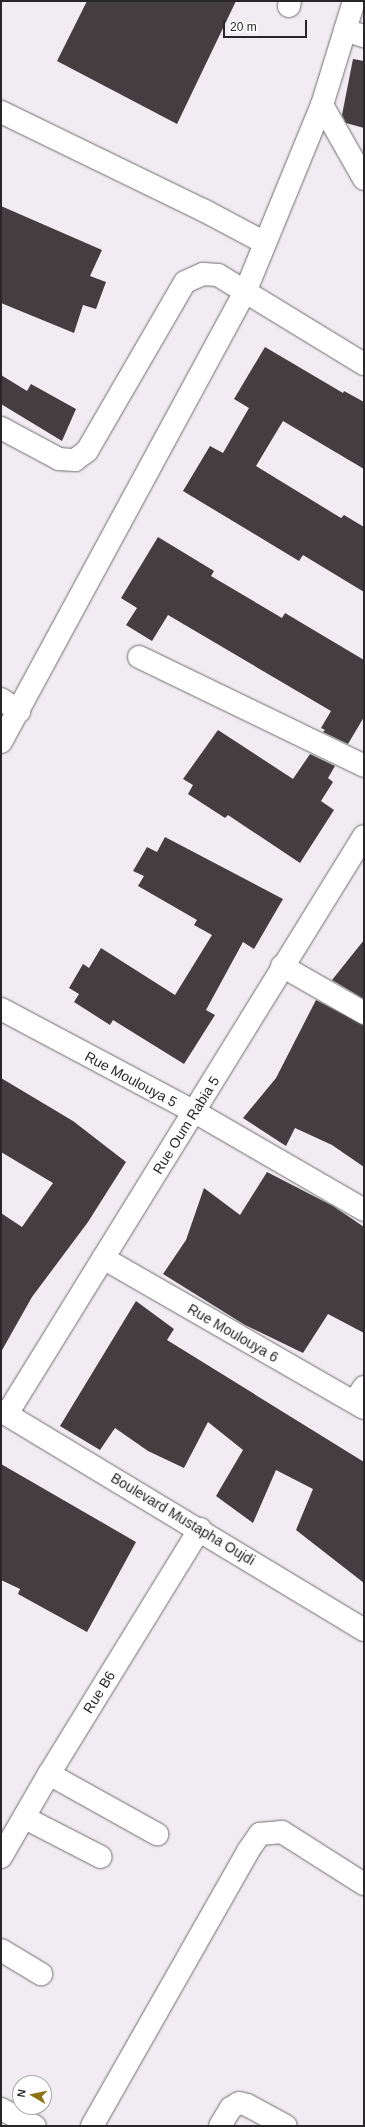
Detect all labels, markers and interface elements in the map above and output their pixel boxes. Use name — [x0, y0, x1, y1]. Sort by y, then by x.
scale bar — [225, 12, 309, 38]
text: 20 m — [230, 20, 257, 34]
street label: Rue Moulouya 5 — [82, 1048, 180, 1110]
street label: Rue Oum Rabia 5 — [149, 1073, 223, 1177]
street label: Rue Moulouya 6 — [185, 1300, 281, 1366]
street label: Boulevard Mustapha Oujdi — [108, 1469, 258, 1569]
street label: Rue B6 — [80, 1668, 118, 1716]
north arrow — [12, 2075, 52, 2115]
text: N — [15, 2088, 28, 2098]

